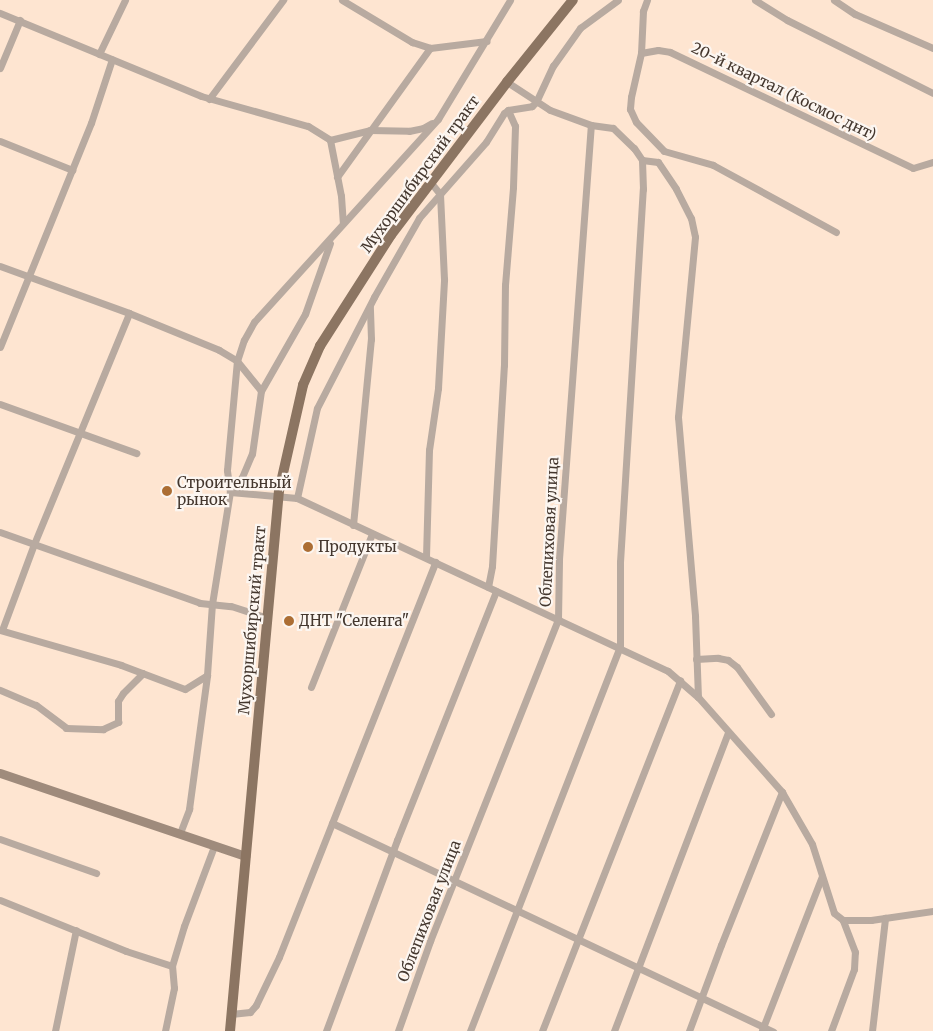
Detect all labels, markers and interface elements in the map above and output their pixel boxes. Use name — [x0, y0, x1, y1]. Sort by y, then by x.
street label: 20-й квартал (Космос днт) — [689, 38, 879, 144]
street label: Мухоршибирский тракт — [357, 92, 483, 256]
street label: Облепиховая улица — [536, 456, 562, 608]
place label: Строительный рынок — [177, 473, 292, 508]
marker: Строительный рынок — [161, 485, 173, 497]
street label: Мухоршибирский тракт — [235, 525, 269, 715]
place label: Продукты — [318, 538, 397, 556]
marker: Продукты — [302, 541, 314, 553]
place label: ДНТ "Селенга" — [299, 612, 409, 630]
marker: ДНТ "Селенга" — [283, 615, 295, 627]
street label: Облепиховая улица — [394, 838, 464, 984]

